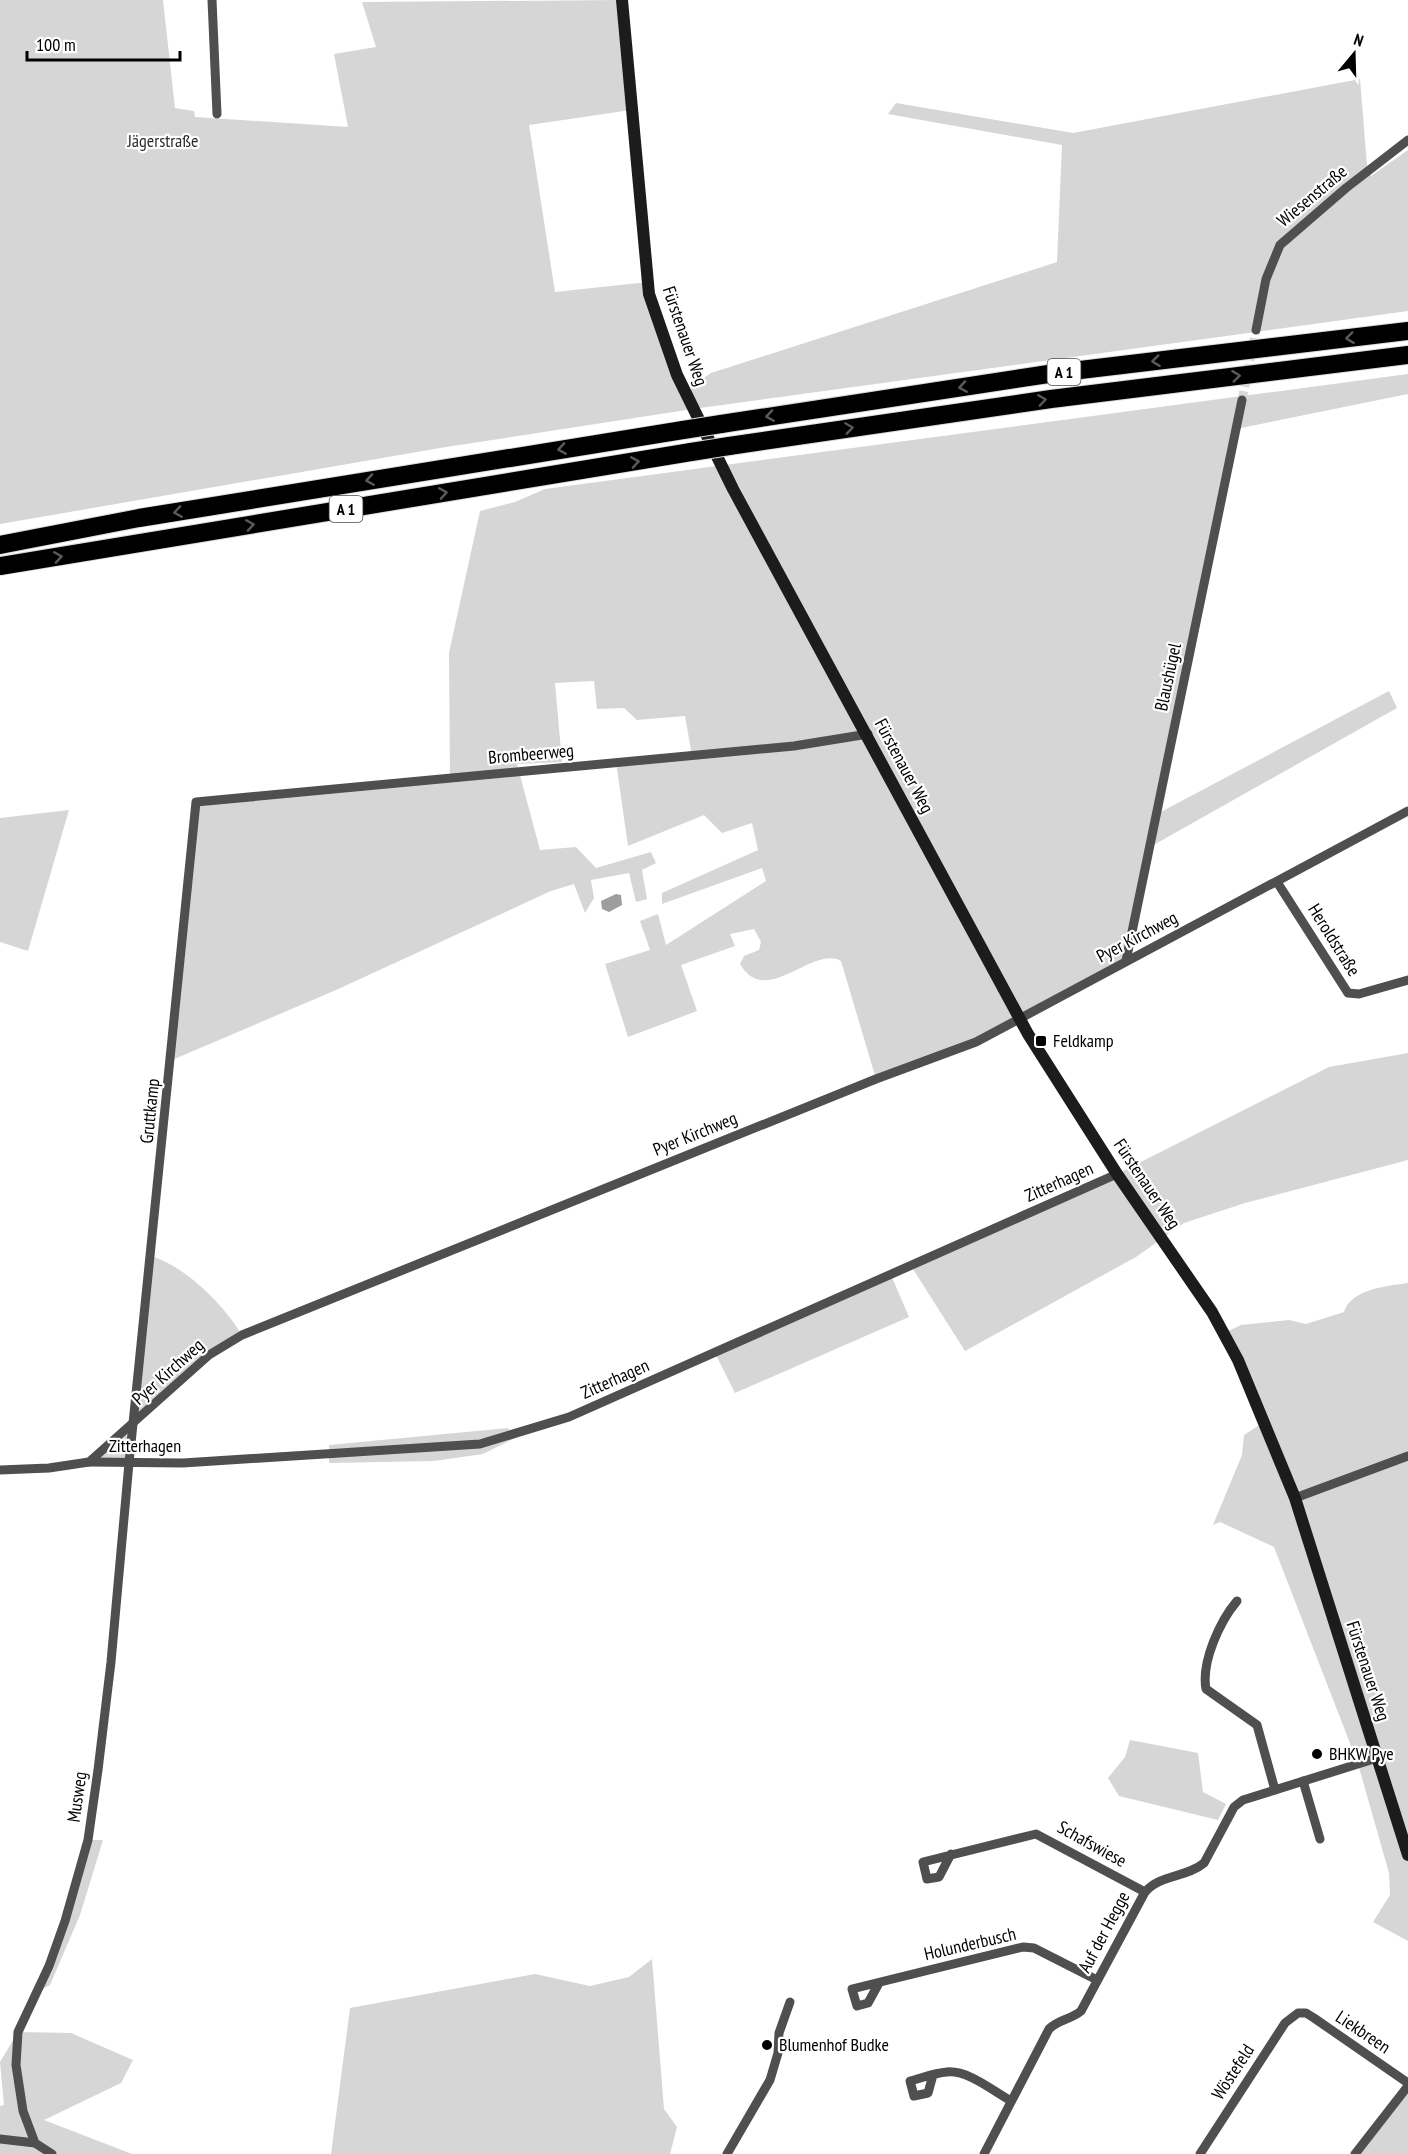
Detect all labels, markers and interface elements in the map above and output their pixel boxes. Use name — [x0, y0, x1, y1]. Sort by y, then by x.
scale bar — [27, 24, 180, 62]
north arrow — [1324, 24, 1384, 84]
text: N — [1352, 29, 1366, 51]
text: 100 m — [36, 33, 76, 56]
park label: Jägerstraße — [126, 129, 199, 152]
street label: Wiesenstraße — [1272, 160, 1351, 232]
street label: Fürstenauer Weg — [658, 283, 713, 389]
one-way arrow — [1345, 331, 1354, 343]
one-way arrow — [1152, 354, 1161, 367]
road number: A 1 — [1048, 359, 1080, 385]
one-way arrow — [1231, 370, 1241, 383]
one-way arrow — [958, 381, 968, 393]
one-way arrow — [1038, 394, 1047, 406]
one-way arrow — [766, 410, 775, 422]
one-way arrow — [845, 423, 854, 435]
one-way arrow — [558, 442, 567, 454]
one-way arrow — [630, 456, 640, 468]
one-way arrow — [365, 473, 375, 486]
one-way arrow — [438, 488, 447, 500]
road number: A 1 — [330, 496, 362, 522]
one-way arrow — [173, 505, 183, 518]
one-way arrow — [245, 519, 255, 532]
one-way arrow — [53, 551, 62, 563]
street label: Blaushügel — [1149, 640, 1186, 713]
street label: Fürstenauer Weg — [870, 715, 939, 817]
street label: Brombeerweg — [487, 738, 575, 769]
street label: Heroldstraße — [1303, 899, 1366, 980]
street label: Pyer Kirchweg — [1092, 906, 1181, 968]
place label: Feldkamp — [1053, 1029, 1114, 1052]
marker: Feldkamp — [1034, 1034, 1048, 1048]
street label: Gruttkamp — [135, 1077, 164, 1145]
street label: Pyer Kirchweg — [649, 1106, 740, 1161]
street label: Fürstenauer Weg — [1109, 1134, 1186, 1233]
street label: Zitterhagen — [1021, 1156, 1096, 1207]
street label: Pyer Kirchweg — [127, 1333, 208, 1410]
street label: Zitterhagen — [577, 1353, 652, 1404]
street label: Zitterhagen — [109, 1434, 181, 1457]
street label: Fürstenauer Weg — [1341, 1618, 1395, 1724]
place label: BHKW Pye — [1329, 1742, 1394, 1765]
marker: BHKW Pye — [1310, 1747, 1324, 1761]
street label: Musweg — [62, 1770, 91, 1824]
street label: Schafswiese — [1054, 1815, 1131, 1872]
street label: Auf der Hegge — [1073, 1887, 1135, 1976]
street label: Holunderbusch — [922, 1922, 1018, 1965]
street label: Liekbreen — [1331, 2005, 1395, 2058]
place label: Blumenhof Budke — [779, 2033, 889, 2056]
marker: Blumenhof Budke — [760, 2038, 774, 2052]
street label: Wöstefeld — [1206, 2040, 1259, 2104]

